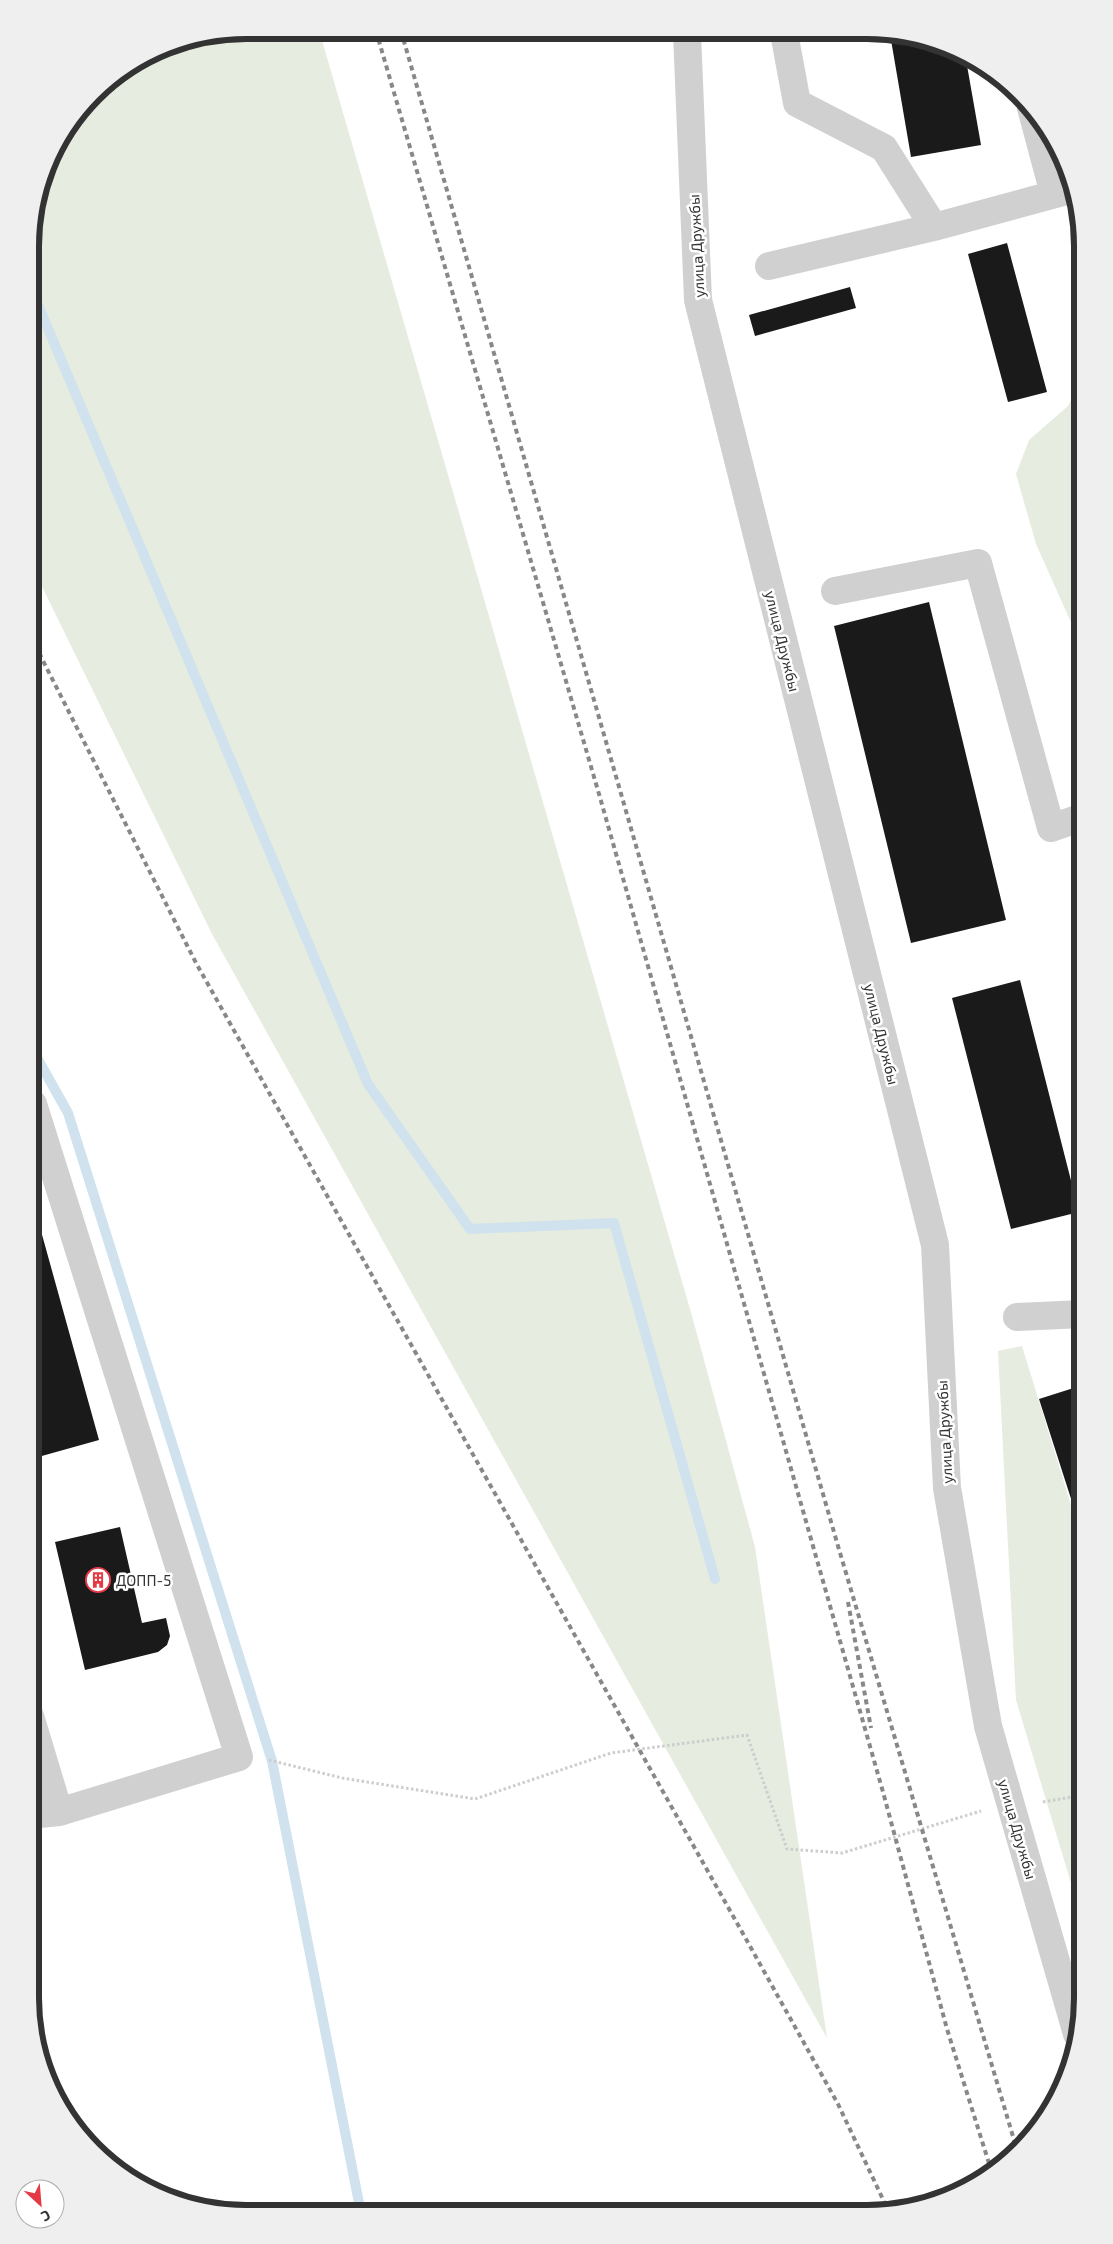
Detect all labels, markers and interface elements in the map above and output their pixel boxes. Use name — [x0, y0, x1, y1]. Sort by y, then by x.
street label: улица Дружбы — [684, 194, 709, 298]
street label: улица Дружбы — [761, 589, 804, 694]
street label: улица Дружбы — [860, 982, 903, 1087]
street label: улица Дружбы — [932, 1380, 957, 1484]
building icon: ДОПП-5 — [85, 1567, 111, 1593]
place label: ДОПП-5 — [116, 1571, 171, 1589]
street label: улица Дружбы — [994, 1777, 1041, 1882]
north arrow — [15, 2179, 65, 2229]
text: С — [38, 2207, 53, 2226]

